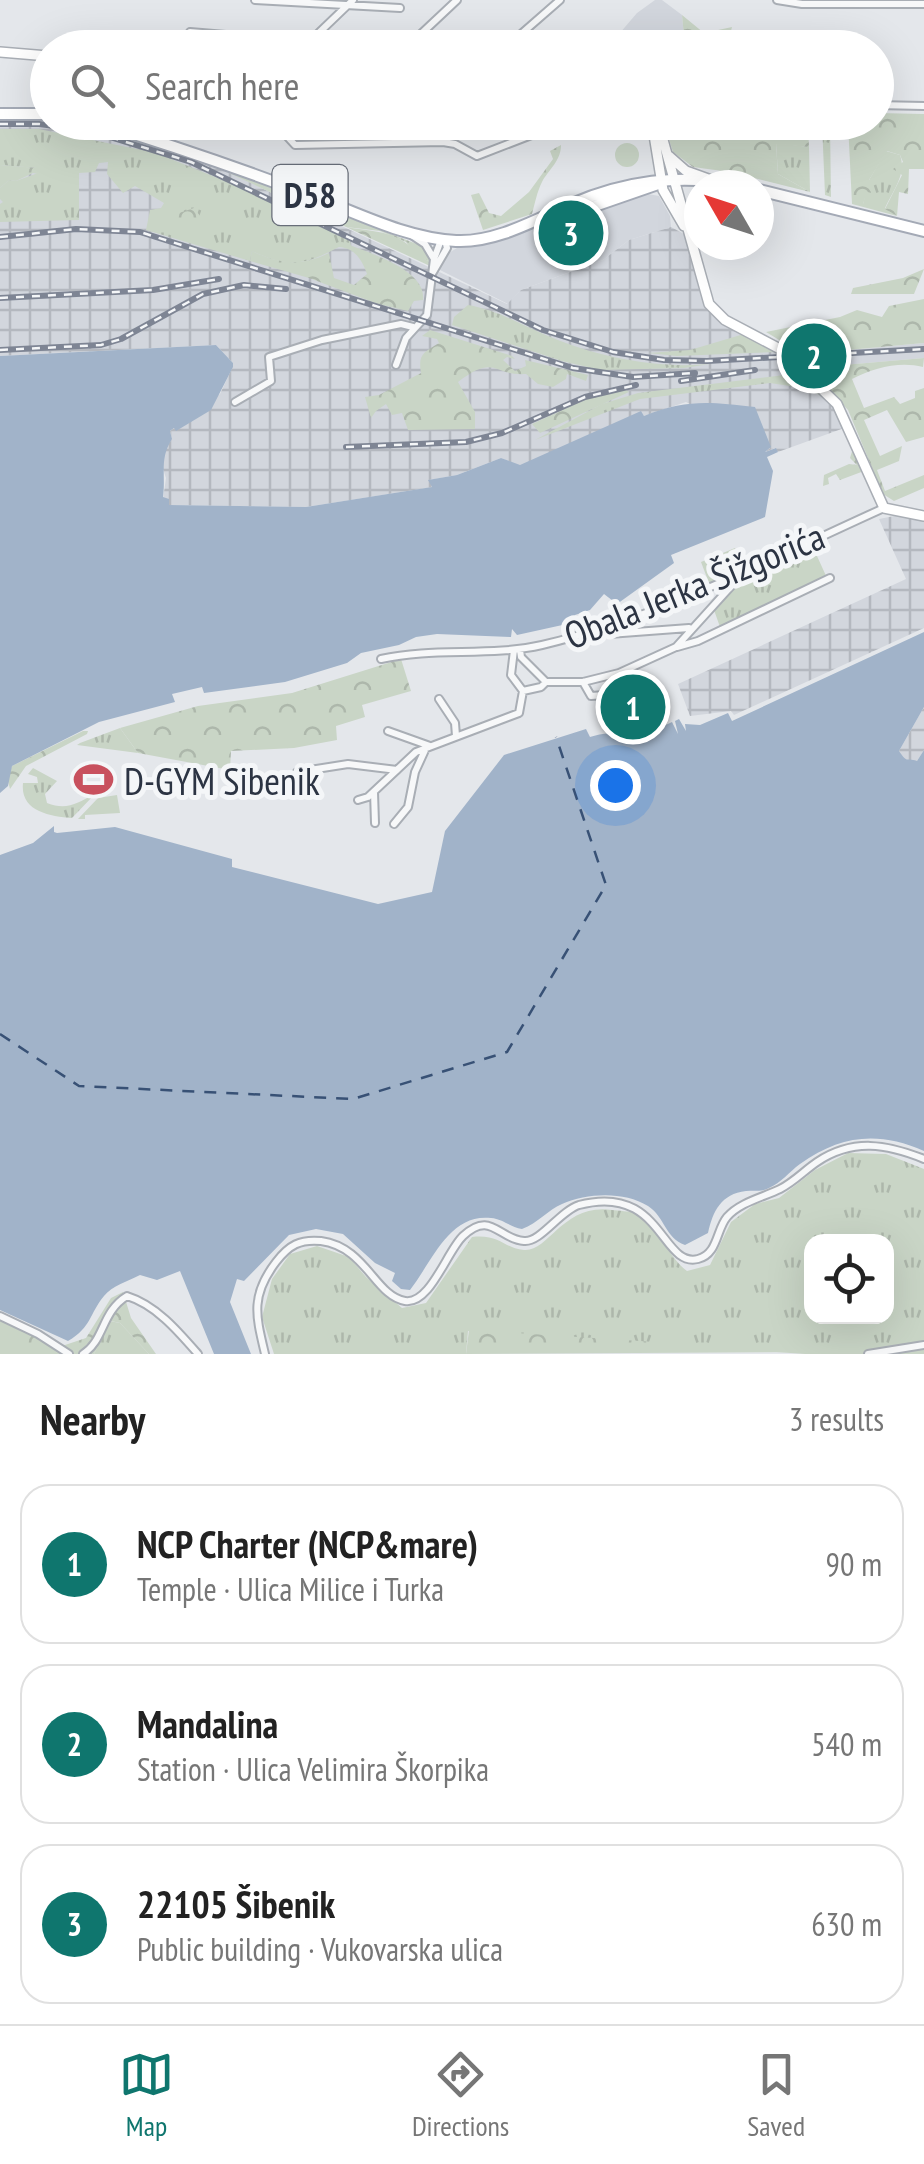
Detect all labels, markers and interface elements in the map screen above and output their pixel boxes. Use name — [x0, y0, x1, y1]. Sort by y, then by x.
search box — [30, 30, 894, 140]
icon: search — [65, 58, 120, 113]
text: Search here — [145, 61, 299, 110]
road number: D58 — [272, 165, 348, 225]
north arrow — [684, 170, 774, 260]
pin: 3 — [538, 196, 604, 270]
pin: 2 — [782, 318, 846, 394]
street label: Obala Jerka Šižgorića — [557, 511, 831, 659]
pin: 1 — [600, 670, 666, 744]
place label: D-GYM Sibenik — [124, 756, 320, 805]
sports icon: D-GYM Sibenik — [73, 759, 115, 801]
your location — [590, 760, 641, 811]
map controls — [804, 1234, 894, 1324]
button: locate — [804, 1234, 894, 1324]
text: Nearby — [40, 1392, 145, 1447]
text: 3 results — [789, 1398, 884, 1440]
text: NCP Charter (NCP&mare) — [137, 1519, 478, 1568]
text: 1 — [67, 1543, 82, 1585]
text: 90 m — [826, 1543, 882, 1585]
text: Temple · Ulica Milice i Turka — [137, 1568, 444, 1610]
text: Mandalina — [137, 1699, 278, 1748]
text: 2 — [67, 1723, 82, 1765]
text: 540 m — [811, 1723, 882, 1765]
text: Station · Ulica Velimira Škorpika — [137, 1748, 489, 1790]
text: 22105 Šibenik — [137, 1879, 335, 1928]
text: 3 — [67, 1903, 82, 1945]
text: 630 m — [811, 1903, 882, 1945]
text: Public building · Vukovarska ulica — [137, 1928, 503, 1970]
tab: Map — [119, 2047, 174, 2144]
tab: Directions — [412, 2047, 509, 2144]
tab: Saved — [747, 2047, 805, 2144]

